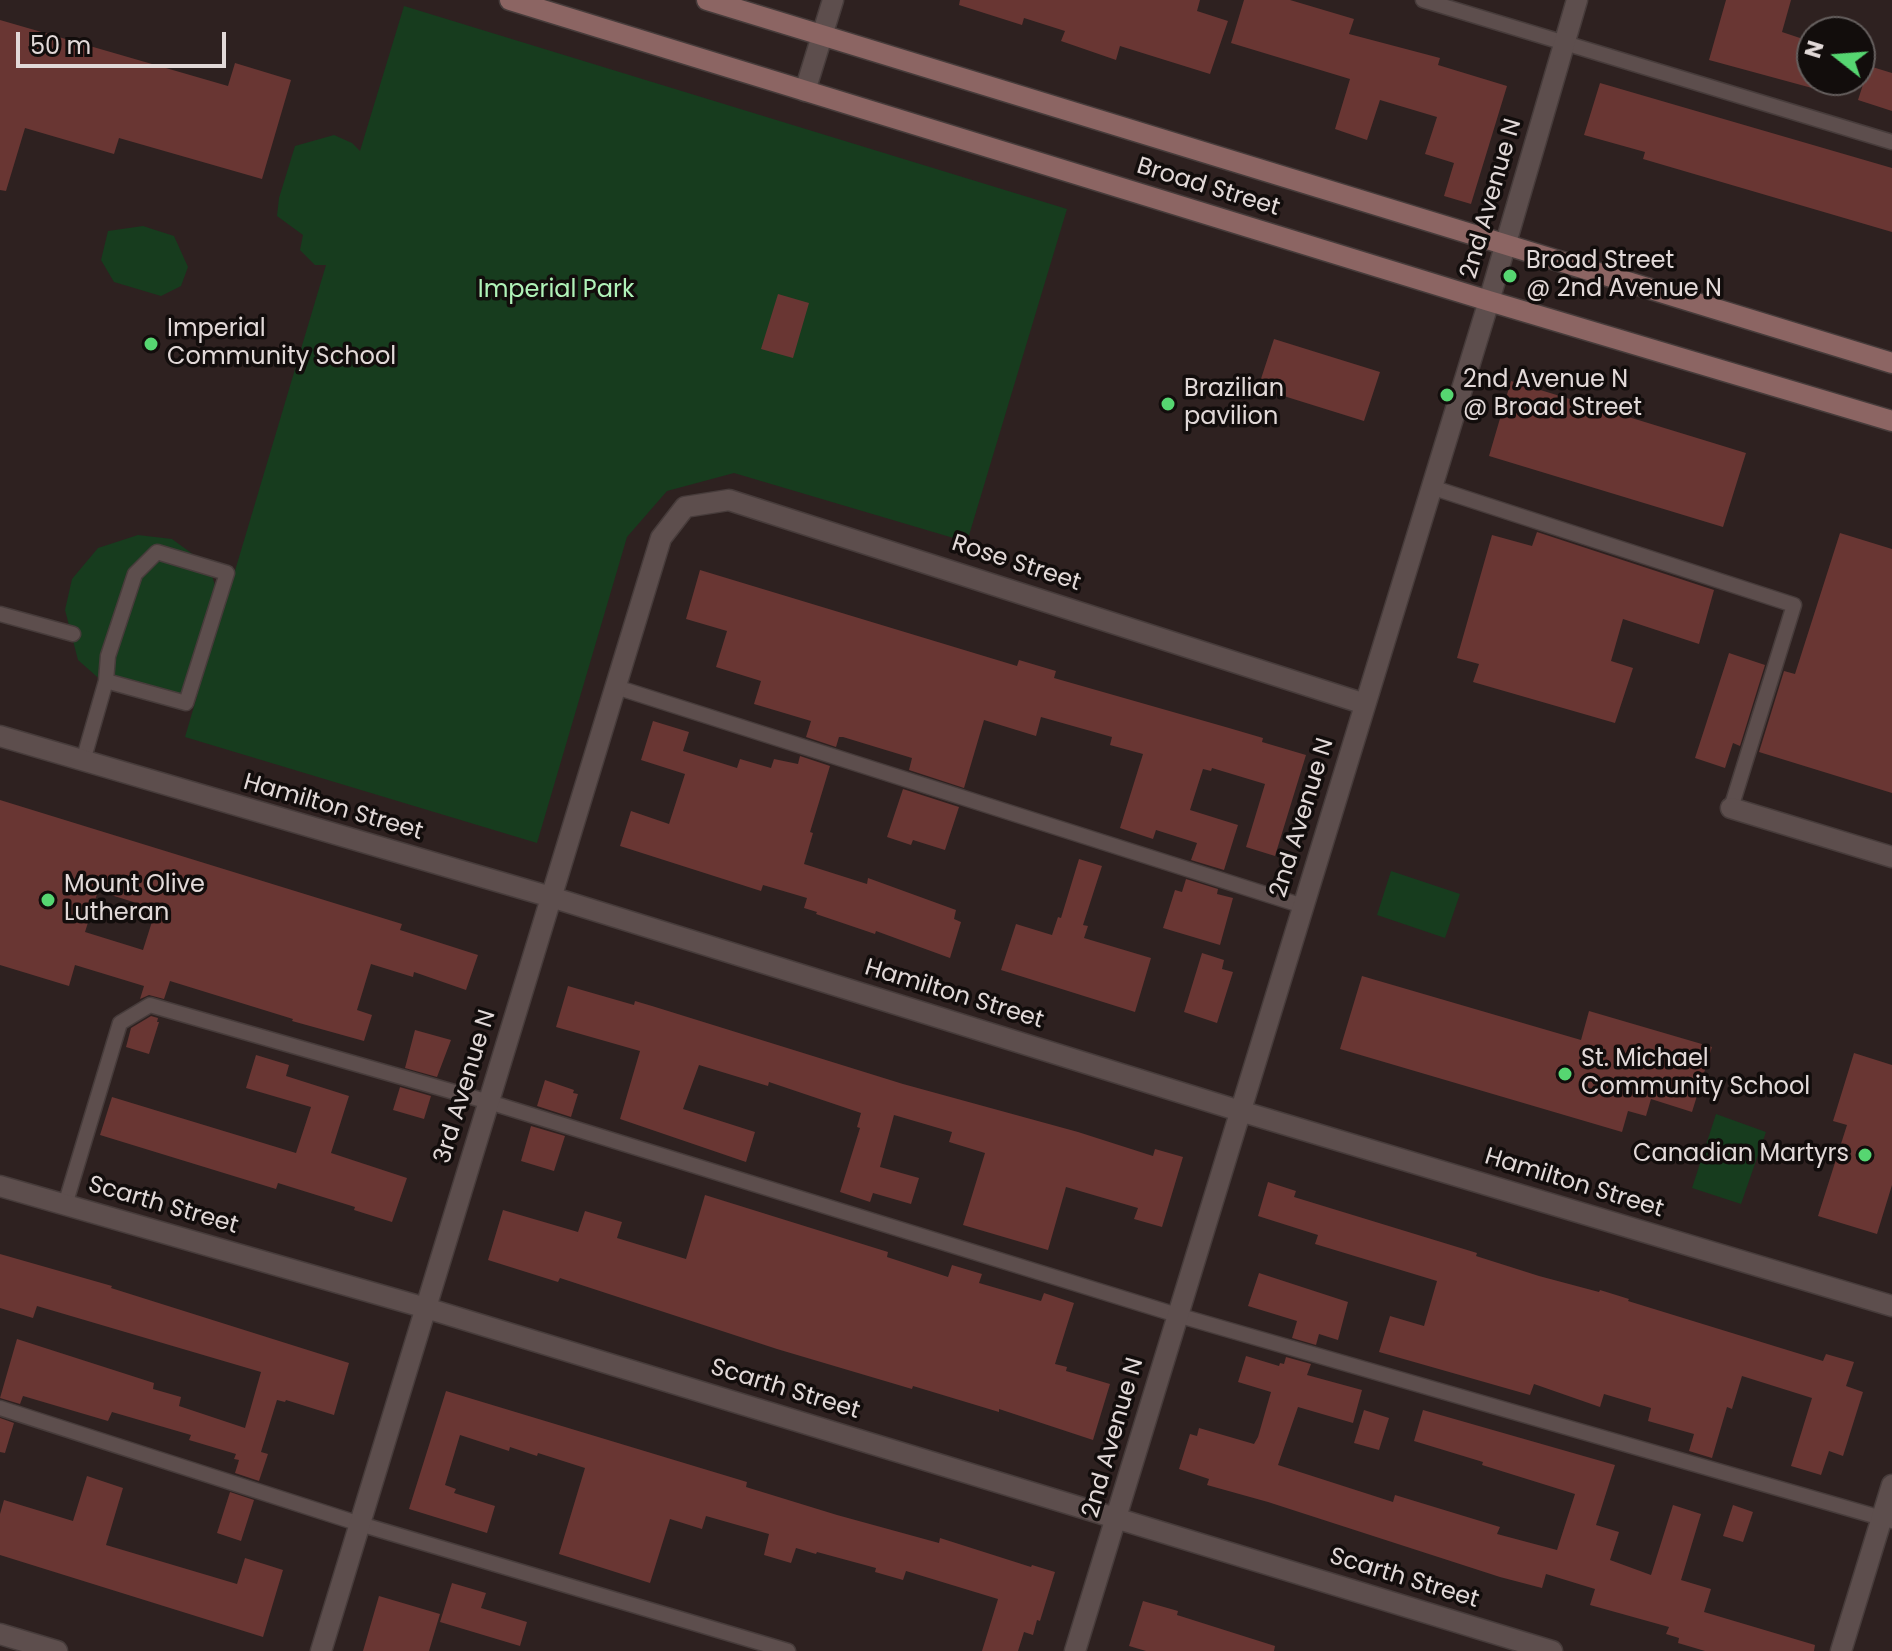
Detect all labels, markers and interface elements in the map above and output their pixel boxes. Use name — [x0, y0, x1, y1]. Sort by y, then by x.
scale bar — [20, 16, 230, 66]
north arrow — [1796, 16, 1876, 96]
text: 50 m — [30, 29, 91, 62]
text: N — [1797, 37, 1832, 62]
street label: 2nd Avenue N — [1455, 116, 1529, 282]
street label: Broad Street — [1133, 153, 1283, 223]
place label: Broad Street @ 2nd Avenue N — [1526, 248, 1722, 304]
marker: Broad Street @ 2nd Avenue N — [1501, 267, 1519, 285]
park label: Imperial Park — [478, 277, 634, 305]
place label: Imperial Community School — [167, 316, 396, 372]
marker: Imperial Community School — [142, 335, 160, 353]
place label: 2nd Avenue N @ Broad Street — [1463, 367, 1642, 423]
place label: Brazilian pavilion — [1184, 376, 1284, 432]
marker: 2nd Avenue N @ Broad Street — [1438, 386, 1456, 404]
marker: Brazilian pavilion — [1159, 395, 1177, 413]
street label: Rose Street — [948, 530, 1084, 598]
street label: 2nd Avenue N — [1265, 735, 1341, 901]
street label: Hamilton Street — [240, 769, 426, 847]
place label: Mount Olive Lutheran — [64, 872, 205, 928]
marker: Mount Olive Lutheran — [39, 891, 57, 909]
street label: Hamilton Street — [861, 954, 1047, 1036]
street label: 3rd Avenue N — [429, 1007, 503, 1167]
place label: St. Michael Community School — [1581, 1046, 1810, 1102]
marker: St. Michael Community School — [1556, 1065, 1574, 1083]
place label: Canadian Martyrs — [1633, 1141, 1849, 1169]
street label: Hamilton Street — [1481, 1143, 1667, 1225]
marker: Canadian Martyrs — [1856, 1146, 1874, 1164]
street label: Scarth Street — [85, 1171, 241, 1241]
street label: Scarth Street — [707, 1354, 863, 1426]
street label: 2nd Avenue N — [1077, 1355, 1151, 1521]
street label: Scarth Street — [1326, 1543, 1482, 1615]

